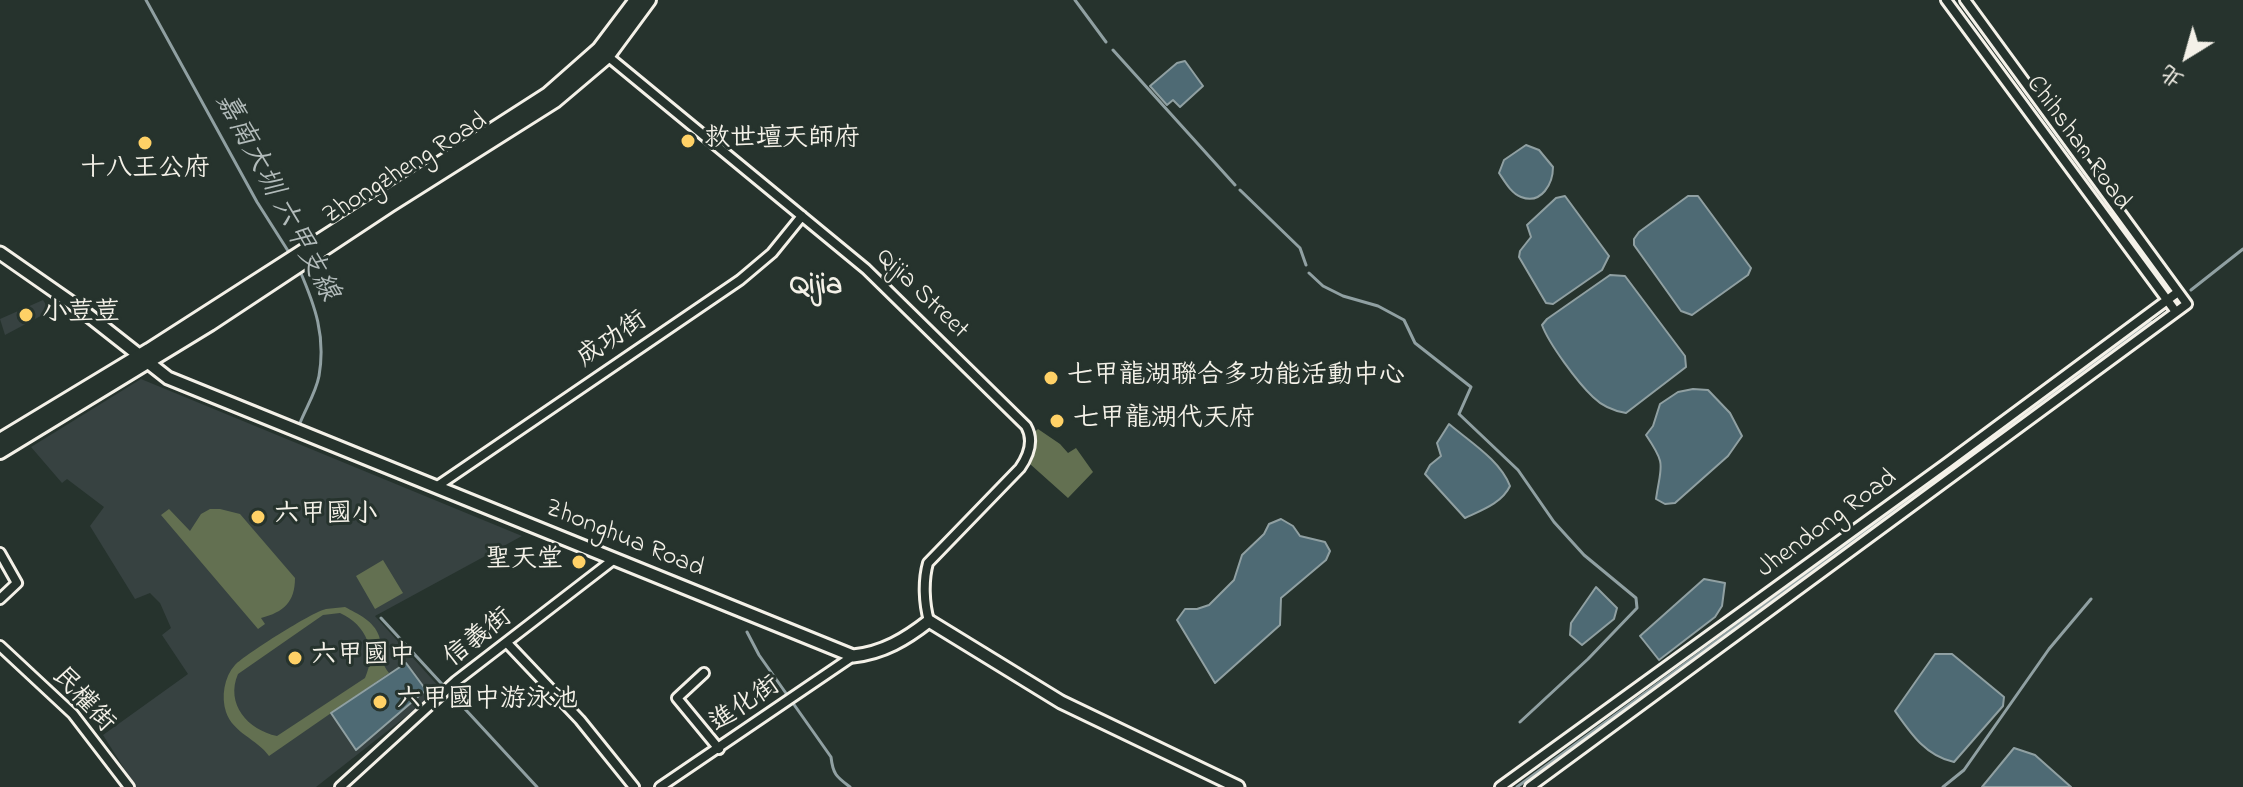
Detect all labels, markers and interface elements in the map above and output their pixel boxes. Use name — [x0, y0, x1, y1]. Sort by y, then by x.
north arrow — [2147, 16, 2227, 96]
text: 北 — [2154, 56, 2191, 95]
street label: Chihshan Road — [2018, 70, 2136, 218]
water label: 嘉南大圳 六甲支線 — [206, 88, 344, 308]
street label: Zhongzheng Road — [318, 107, 494, 233]
place label: 救世壇天師府 — [704, 125, 860, 157]
marker: 救世壇天師府 — [679, 132, 697, 150]
marker: 十八王公府 — [136, 134, 154, 152]
place label: 十八王公府 — [80, 155, 210, 187]
street label: Qijia Street — [868, 243, 974, 347]
district label: Qijia — [790, 270, 842, 306]
place label: 小荳荳 — [42, 299, 120, 331]
marker: 小荳荳 — [17, 306, 35, 324]
street label: 成功街 — [572, 306, 654, 376]
place label: 七甲龍湖聯合多功能活動中心 — [1067, 362, 1405, 394]
marker: 七甲龍湖聯合多功能活動中心 — [1042, 369, 1060, 387]
place label: 七甲龍湖代天府 — [1073, 405, 1255, 437]
marker: 七甲龍湖代天府 — [1048, 412, 1066, 430]
street label: Jhendong Road — [1752, 464, 1904, 586]
street label: Zhonghua Road — [540, 494, 708, 586]
place label: 六甲國小 — [274, 501, 378, 533]
marker: 六甲國小 — [249, 508, 267, 526]
place label: 聖天堂 — [485, 546, 563, 578]
marker: 聖天堂 — [570, 553, 588, 571]
street label: 信義街 — [439, 603, 519, 675]
place label: 六甲國中 — [311, 642, 415, 674]
marker: 六甲國中 — [286, 649, 304, 667]
street label: 民權街 — [44, 662, 120, 740]
street label: 進化街 — [705, 671, 787, 741]
place label: 六甲國中游泳池 — [396, 686, 578, 718]
marker: 六甲國中游泳池 — [371, 693, 389, 711]

